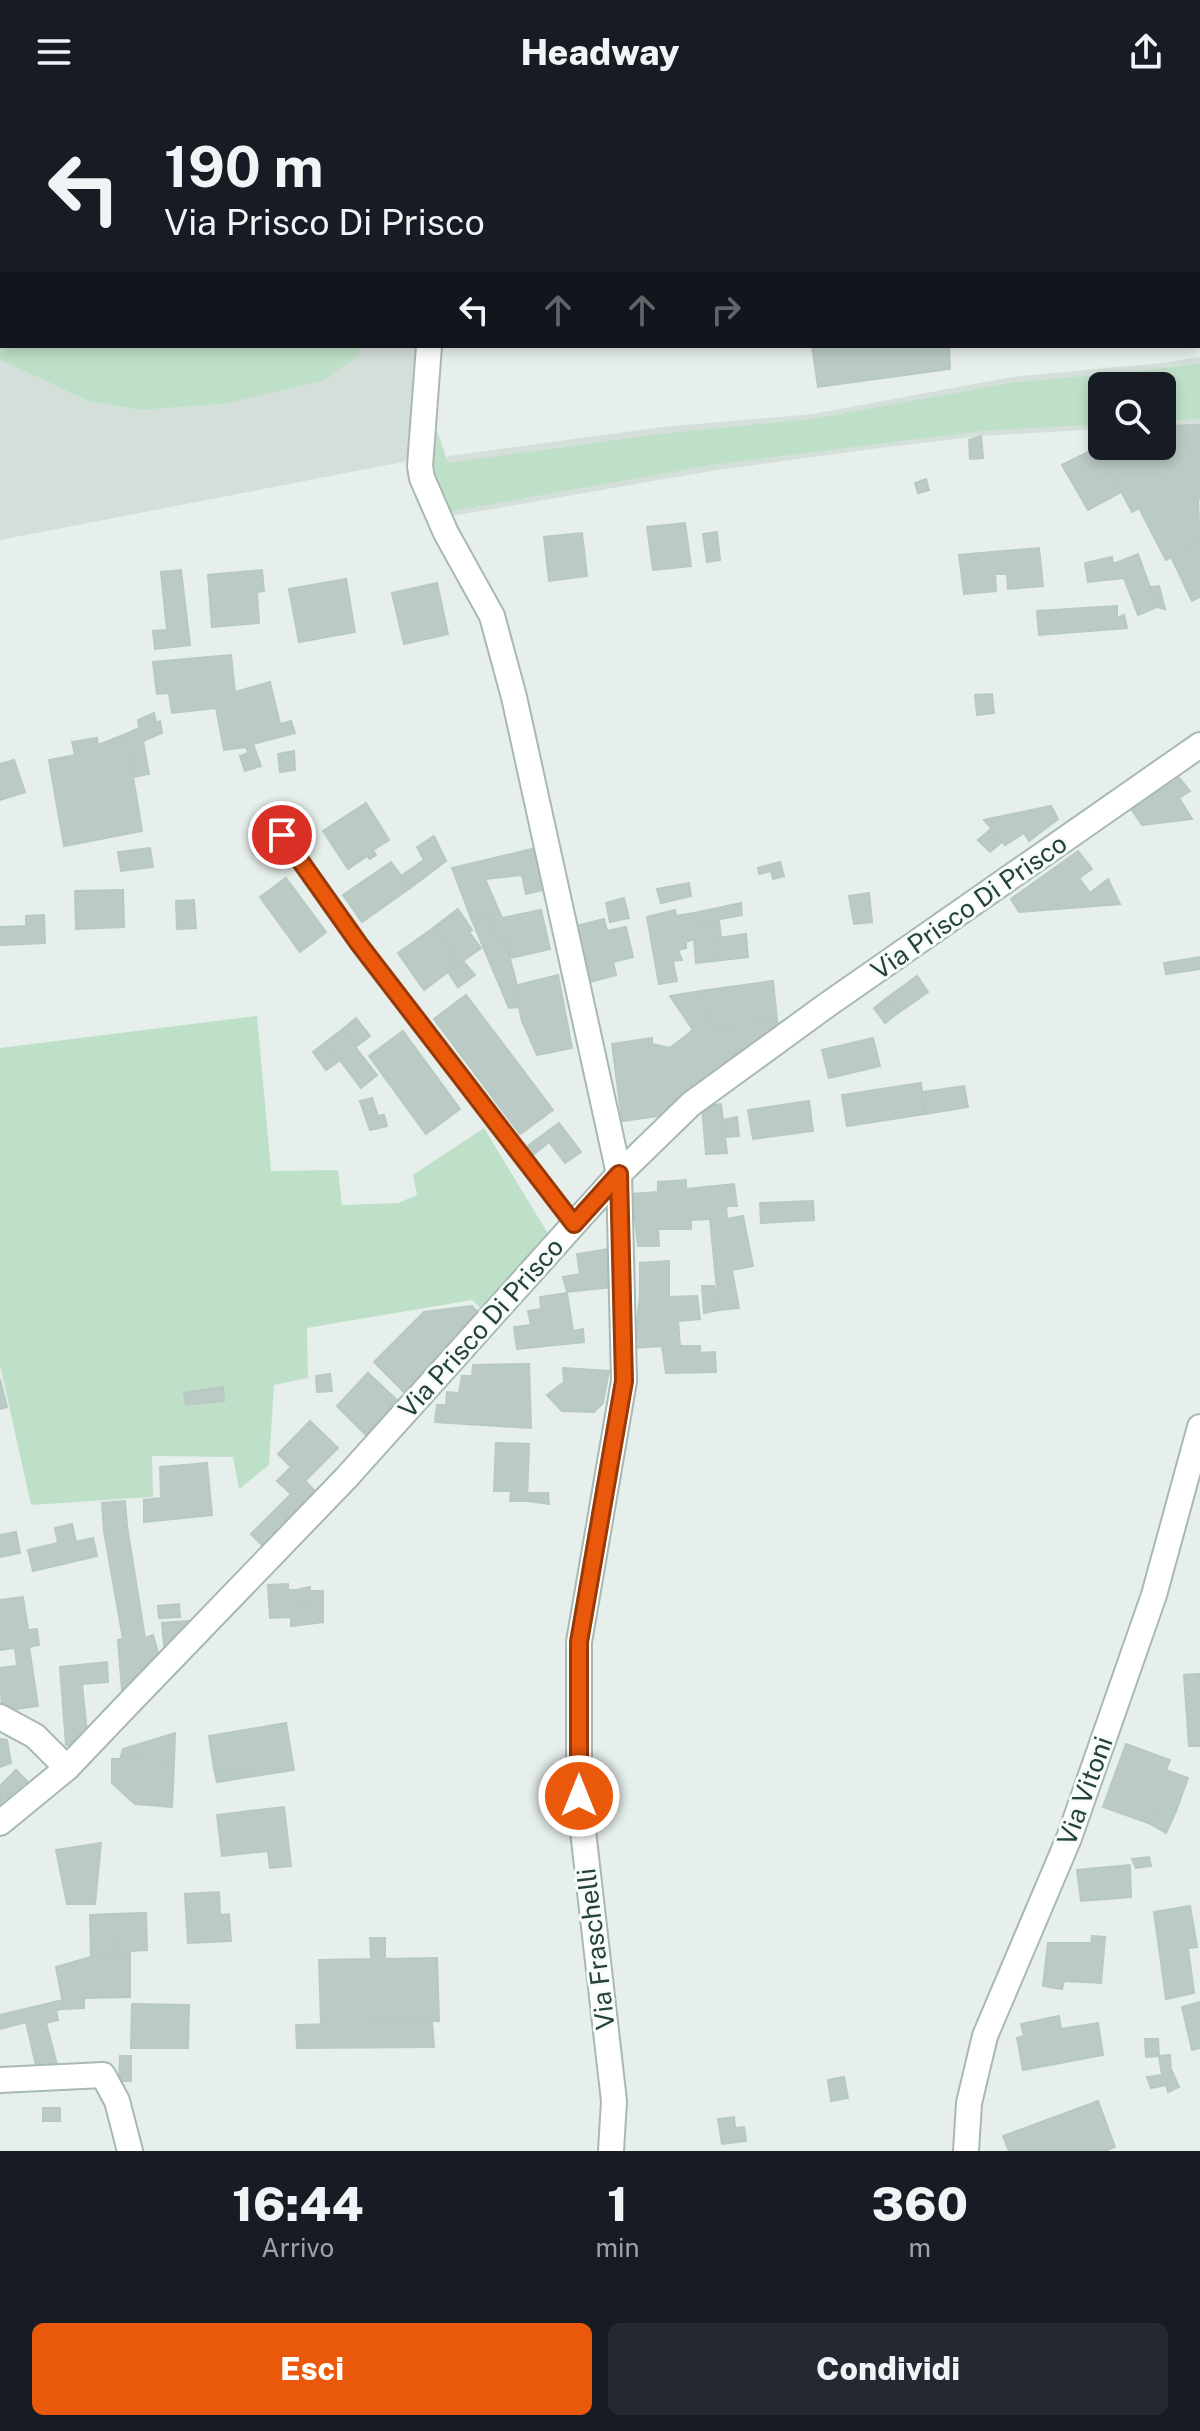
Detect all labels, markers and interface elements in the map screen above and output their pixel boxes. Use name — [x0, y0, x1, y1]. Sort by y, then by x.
icon: menu — [32, 30, 76, 74]
icon: share — [1124, 30, 1168, 74]
text: Headway — [520, 31, 680, 73]
text: 190 m — [164, 134, 324, 200]
icon: left — [32, 136, 136, 240]
text: Via Prisco Di Prisco — [164, 201, 485, 243]
icon: left — [452, 288, 496, 332]
icon: ahead — [536, 288, 580, 332]
icon: ahead — [620, 288, 664, 332]
icon: right — [704, 288, 748, 332]
map controls — [1088, 372, 1176, 460]
button: search — [1088, 372, 1176, 460]
pin — [248, 801, 316, 869]
icon: arrive — [260, 813, 304, 857]
street label: Via Prisco Di Prisco — [865, 827, 1072, 986]
street label: Via Prisco Di Prisco — [392, 1231, 570, 1424]
street label: Via Vitoni — [1050, 1732, 1119, 1850]
position arrow — [537, 1754, 621, 1838]
street label: Via Fraschelli — [570, 1867, 621, 2032]
text: 16:44 — [232, 2175, 364, 2232]
text: 1 — [607, 2175, 628, 2232]
text: 360 — [871, 2175, 968, 2232]
text: Arrivo — [261, 2232, 334, 2263]
text: min — [595, 2232, 640, 2263]
text: m — [909, 2232, 931, 2263]
button: Esci — [32, 2323, 592, 2415]
button: Condividi — [608, 2323, 1168, 2415]

